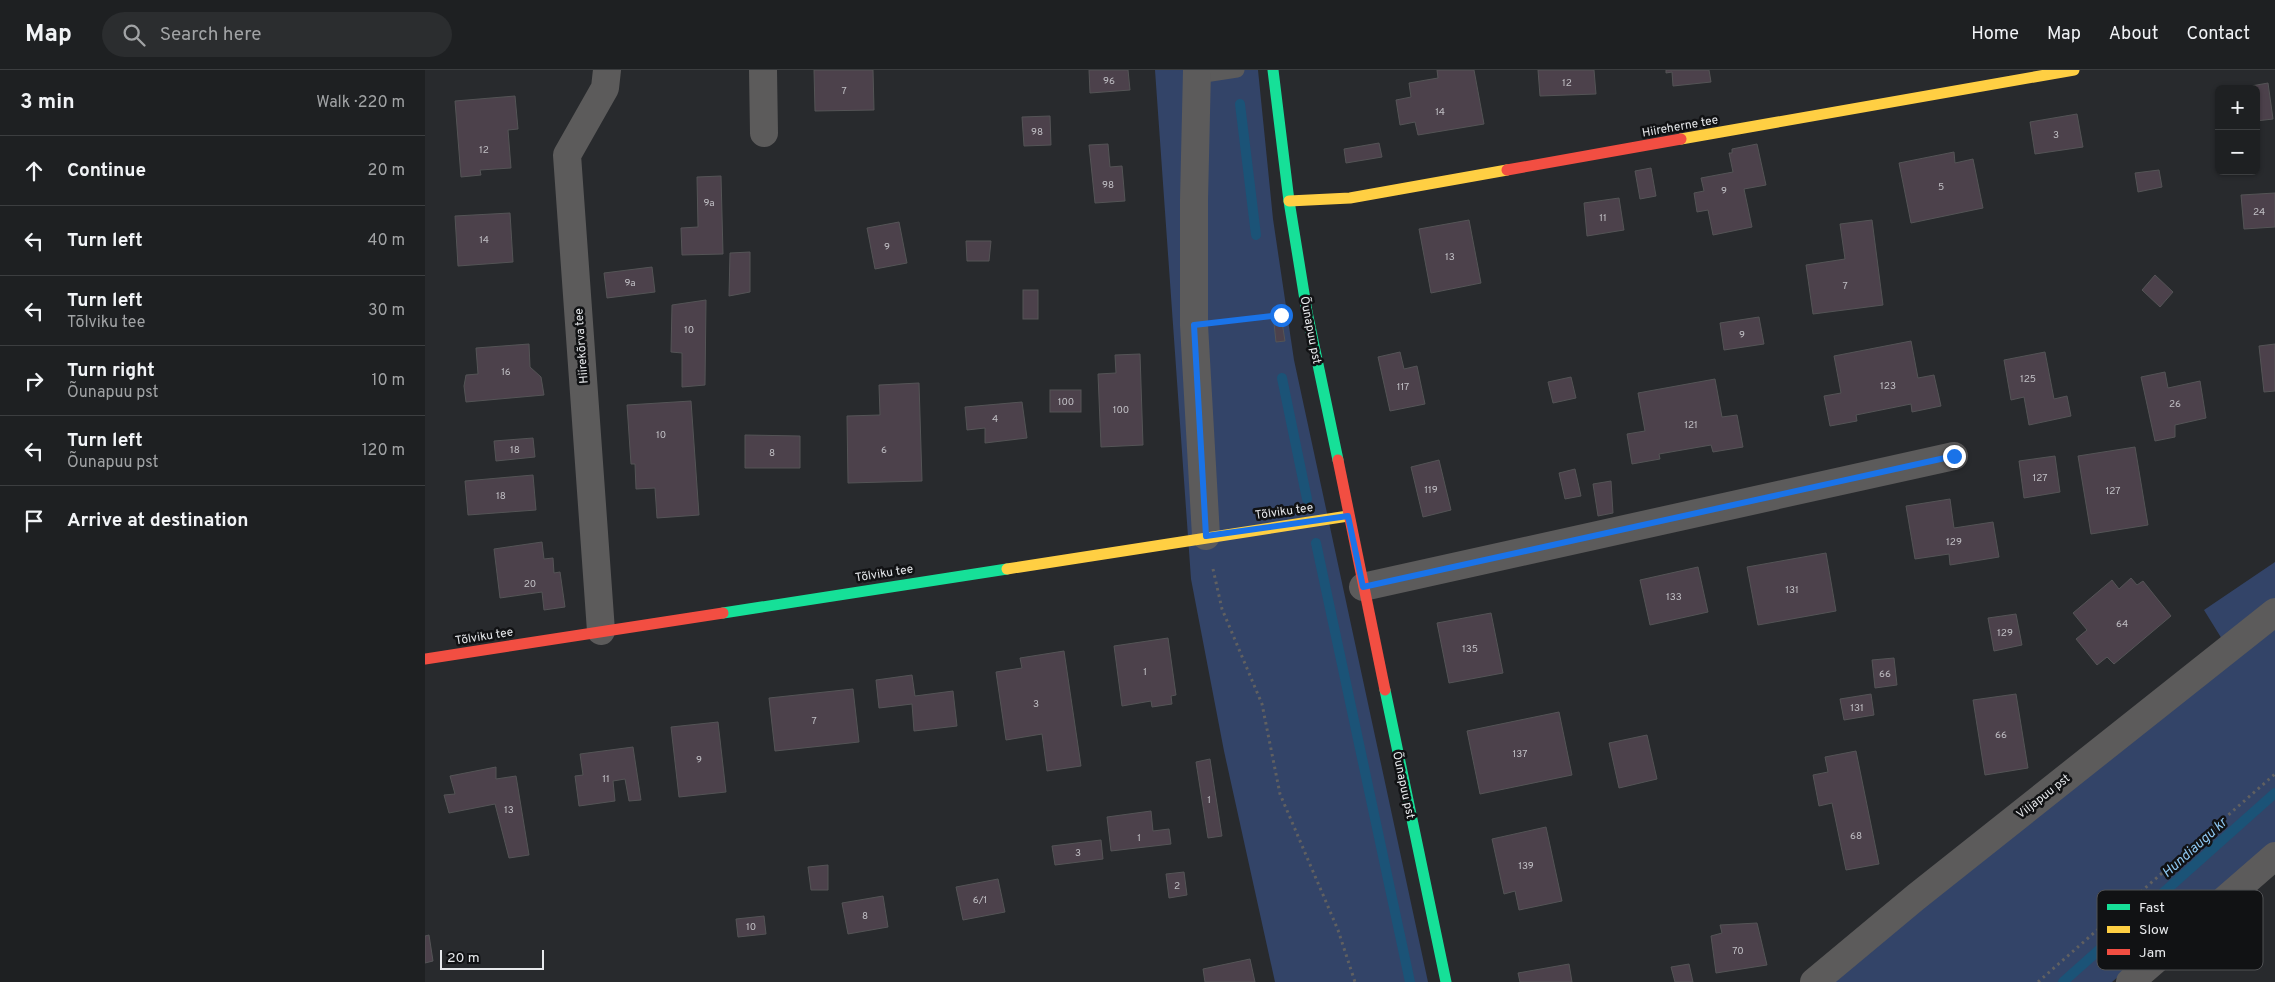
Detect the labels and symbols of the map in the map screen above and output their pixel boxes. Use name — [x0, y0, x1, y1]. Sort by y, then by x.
house number: 96 — [1103, 75, 1115, 88]
house number: 12 — [1562, 77, 1572, 90]
house number: 7 — [841, 85, 847, 98]
house number: 14 — [1435, 106, 1445, 119]
street label: Hiireherne tee — [1641, 112, 1720, 142]
house number: 98 — [1031, 126, 1043, 139]
house number: 3 — [2053, 129, 2059, 142]
house number: 12 — [479, 144, 489, 157]
house number: 98 — [1102, 179, 1114, 192]
house number: 5 — [1938, 181, 1944, 194]
house number: 9 — [1721, 185, 1727, 198]
house number: 9a — [703, 197, 715, 210]
house number: 24 — [2253, 206, 2265, 219]
house number: 11 — [1599, 212, 1607, 225]
house number: 14 — [479, 234, 489, 247]
house number: 9 — [884, 241, 890, 254]
house number: 13 — [1445, 251, 1455, 264]
house number: 9a — [624, 277, 636, 290]
house number: 7 — [1842, 280, 1848, 293]
street label: Õunapuu pst — [1296, 295, 1324, 365]
route start — [1270, 304, 1293, 327]
street label: Hiirekõrva tee — [571, 308, 593, 384]
house number: 10 — [684, 324, 694, 337]
house number: 9 — [1739, 329, 1745, 342]
house number: 16 — [501, 366, 511, 379]
house number: 125 — [2020, 373, 2036, 386]
house number: 123 — [1880, 380, 1896, 393]
house number: 117 — [1397, 381, 1409, 394]
house number: 100 — [1058, 396, 1074, 409]
house number: 26 — [2169, 398, 2181, 411]
house number: 100 — [1113, 404, 1129, 417]
house number: 4 — [992, 413, 998, 426]
house number: 121 — [1684, 419, 1698, 432]
house number: 10 — [656, 429, 666, 442]
house number: 18 — [510, 444, 520, 457]
house number: 6 — [881, 444, 887, 457]
route end — [1943, 445, 1966, 468]
house number: 8 — [769, 447, 775, 460]
house number: 127 — [2033, 472, 2047, 485]
house number: 119 — [1424, 484, 1438, 497]
house number: 127 — [2106, 485, 2120, 498]
house number: 18 — [496, 490, 506, 503]
street label: Tõlviku tee — [1254, 500, 1314, 524]
house number: 129 — [1946, 536, 1962, 549]
street label: Tõlviku tee — [854, 561, 914, 586]
house number: 20 — [524, 578, 536, 591]
house number: 131 — [1785, 584, 1799, 597]
house number: 133 — [1666, 591, 1682, 604]
house number: 64 — [2116, 618, 2128, 631]
street label: Tõlviku tee — [454, 624, 514, 649]
house number: 129 — [1997, 627, 2013, 640]
house number: 135 — [1462, 643, 1478, 656]
house number: 1 — [1143, 666, 1147, 679]
house number: 66 — [1879, 668, 1891, 681]
house number: 3 — [1033, 698, 1039, 711]
house number: 131 — [1850, 702, 1864, 715]
house number: 7 — [811, 715, 817, 728]
house number: 66 — [1995, 729, 2007, 742]
house number: 137 — [1513, 748, 1527, 761]
street label: Õunapuu pst — [1388, 750, 1418, 820]
house number: 9 — [696, 754, 702, 767]
street label: Viljapuu pst — [2014, 771, 2074, 823]
house number: 11 — [602, 773, 610, 786]
house number: 1 — [1207, 794, 1211, 807]
house number: 13 — [504, 804, 514, 817]
water label: Hundiaugu kr — [2159, 813, 2232, 882]
house number: 68 — [1850, 830, 1862, 843]
house number: 1 — [1137, 832, 1141, 845]
house number: 3 — [1075, 847, 1081, 860]
house number: 139 — [1518, 860, 1534, 873]
house number: 2 — [1174, 880, 1180, 893]
legend — [2097, 890, 2263, 970]
house number: 6/1 — [973, 894, 987, 907]
text: Fast — [2139, 900, 2165, 917]
house number: 8 — [862, 910, 868, 923]
house number: 10 — [746, 921, 756, 934]
text: Slow — [2139, 922, 2169, 939]
house number: 70 — [1732, 945, 1744, 958]
text: Jam — [2139, 945, 2166, 962]
scale bar — [440, 947, 544, 970]

